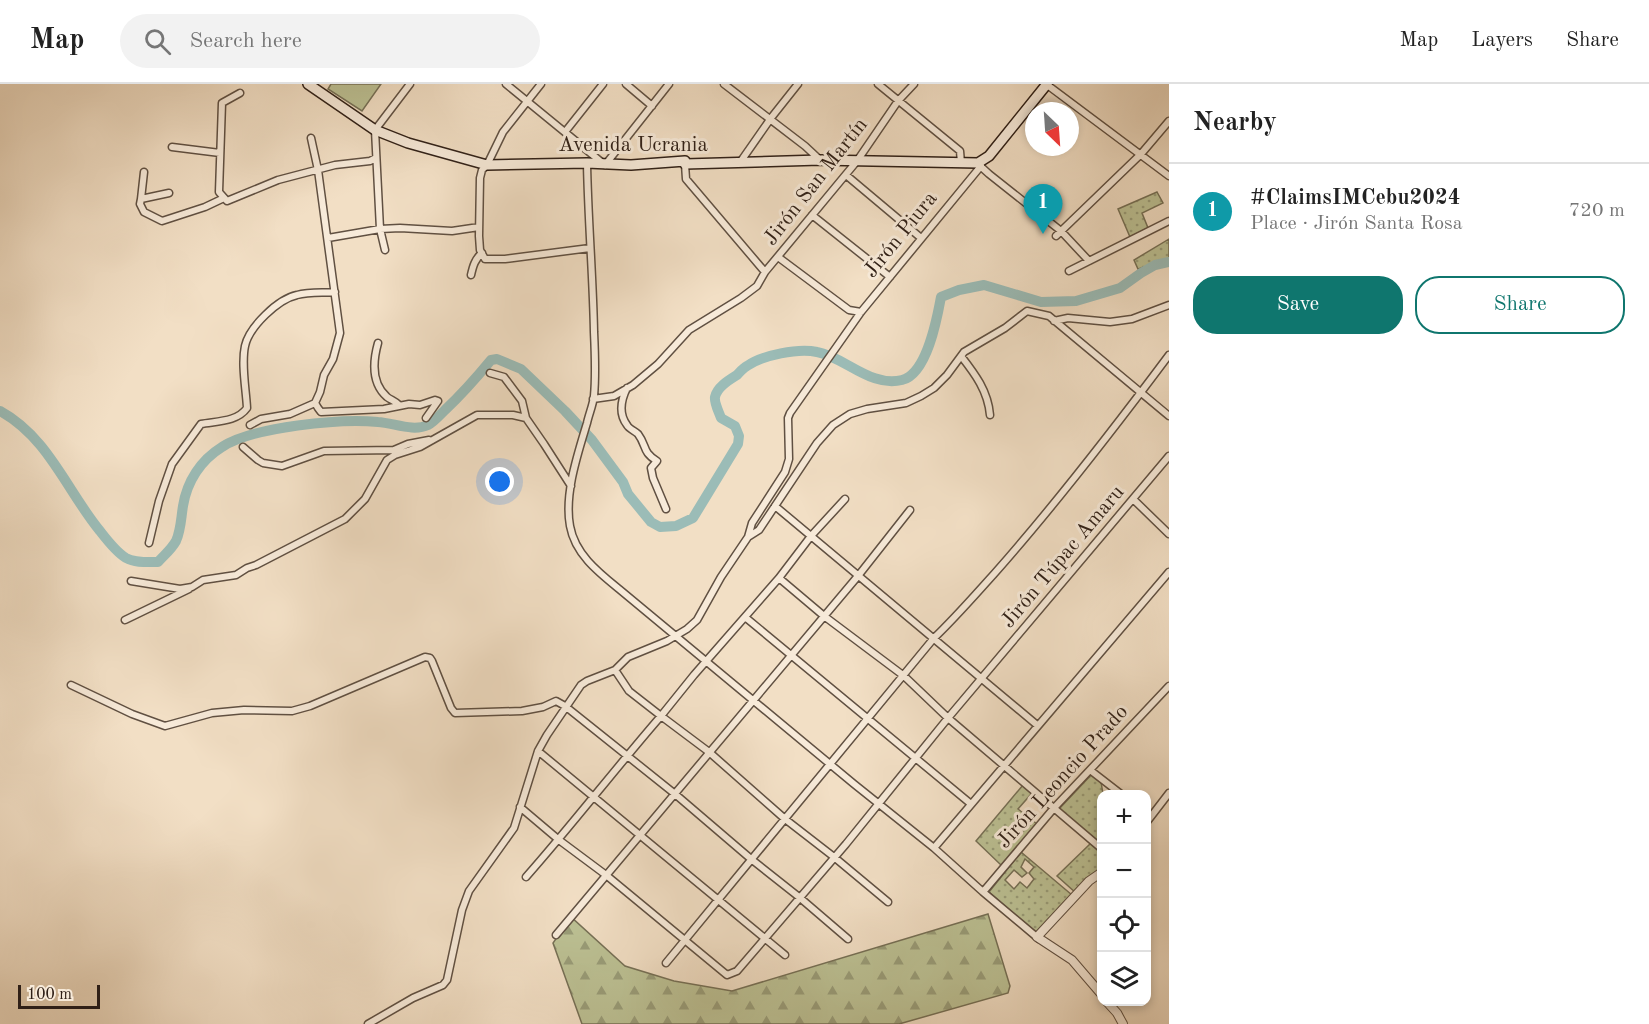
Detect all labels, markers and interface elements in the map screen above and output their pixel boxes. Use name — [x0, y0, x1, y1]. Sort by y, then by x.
search box — [120, 14, 540, 68]
icon: search — [141, 25, 174, 58]
text: Map — [30, 27, 84, 55]
text: Search here — [189, 30, 302, 52]
text: Map — [1399, 30, 1438, 51]
text: Layers — [1471, 30, 1533, 51]
text: Share — [1566, 30, 1619, 51]
north arrow — [1025, 102, 1079, 156]
text: Nearby — [1193, 110, 1277, 136]
street label: Jirón San Martín — [760, 115, 872, 249]
street label: Avenida Ucrania — [558, 135, 708, 156]
pin: 1 — [1024, 184, 1062, 234]
text: #ClaimsIMCebu2024 — [1250, 187, 1461, 209]
street label: Jirón Piura — [860, 188, 942, 282]
text: 1 — [1207, 201, 1218, 221]
text: 720 m — [1569, 201, 1625, 221]
text: Place · Jirón Santa Rosa — [1250, 214, 1463, 234]
button: Save — [1193, 276, 1403, 334]
button: Share — [1415, 276, 1625, 334]
your location — [485, 467, 514, 496]
street label: Jirón Túpac Amaru — [998, 482, 1128, 632]
street label: Jirón Leoncio Prado — [993, 701, 1133, 853]
map controls — [1097, 790, 1151, 1006]
button: + — [1097, 790, 1151, 844]
button: − — [1097, 844, 1151, 898]
button: locate — [1097, 898, 1151, 952]
button: layers — [1097, 952, 1151, 1006]
scale bar — [18, 982, 100, 1010]
text: 100 m — [27, 987, 72, 1003]

